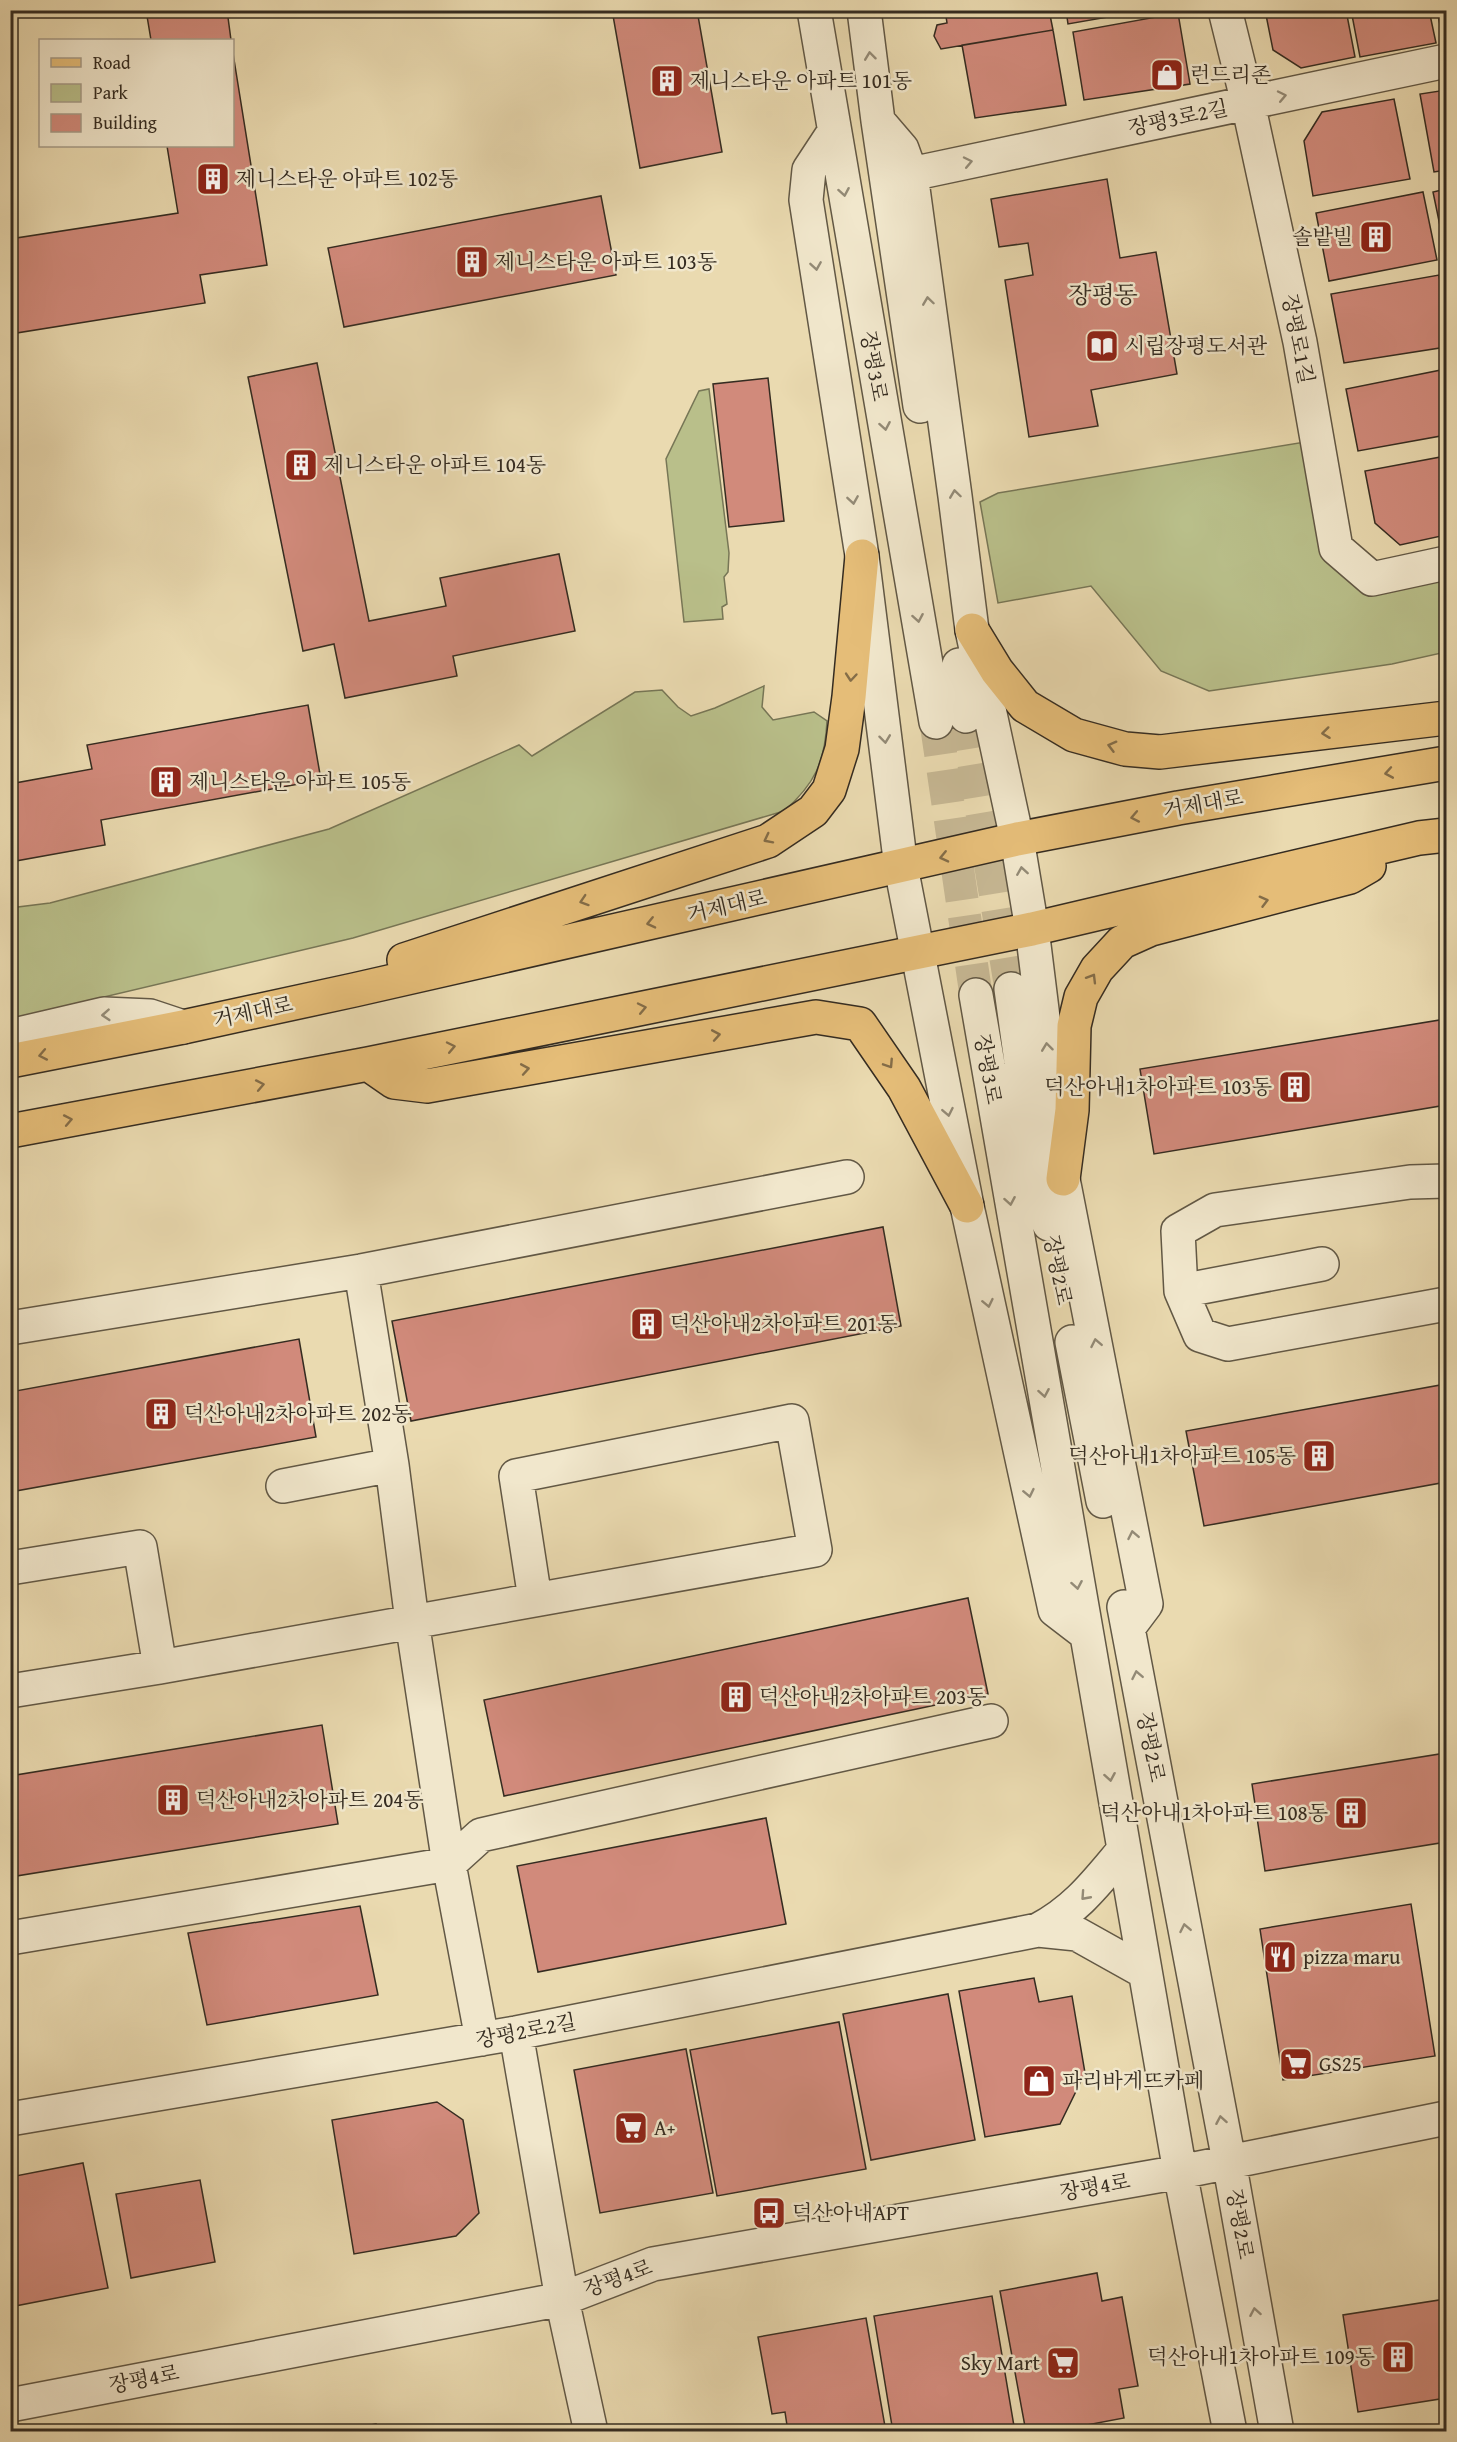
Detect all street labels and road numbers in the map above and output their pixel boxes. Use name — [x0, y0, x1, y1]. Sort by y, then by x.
street label: 장평3로2길 — [1125, 92, 1231, 143]
street label: 장평로1길 — [1275, 291, 1322, 387]
street label: 장평3로 — [853, 328, 896, 404]
street label: 거제대로 — [1160, 781, 1246, 826]
street label: 거제대로 — [684, 881, 770, 930]
street label: 거제대로 — [210, 988, 296, 1035]
street label: 장평3로 — [967, 1031, 1010, 1107]
street label: 장평2로 — [1037, 1232, 1080, 1308]
street label: 장평2로 — [1130, 1709, 1173, 1785]
street label: 장평2로2길 — [473, 2006, 579, 2055]
street label: 장평4로 — [1057, 2165, 1133, 2208]
street label: 장평2로 — [1219, 2186, 1262, 2262]
street label: 장평4로 — [579, 2251, 656, 2304]
street label: 장평4로 — [106, 2357, 182, 2400]

